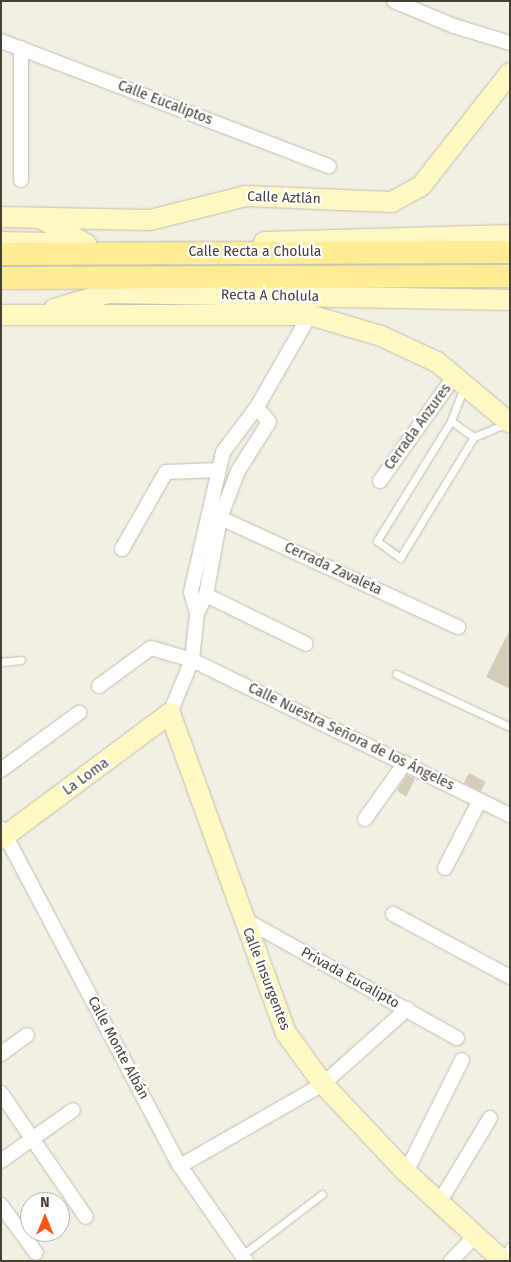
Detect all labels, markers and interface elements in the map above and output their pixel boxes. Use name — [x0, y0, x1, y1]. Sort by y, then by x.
street label: Calle Eucaliptos — [115, 77, 215, 129]
street label: Calle Aztlán — [247, 188, 321, 208]
street label: Calle Recta a Cholula — [189, 244, 321, 260]
street label: Recta A Cholula — [221, 287, 319, 305]
street label: Cerrada Anzures — [381, 381, 455, 473]
street label: Cerrada Zavaleta — [282, 539, 384, 599]
street label: Calle Nuestra Señora de los Ángeles — [245, 680, 457, 794]
street label: La Loma — [60, 755, 112, 799]
street label: Calle Insurgentes — [239, 925, 293, 1033]
street label: Privada Eucalipto — [298, 944, 402, 1012]
street label: Calle Monte Albán — [84, 994, 152, 1102]
north arrow — [20, 1192, 70, 1242]
text: N — [40, 1194, 50, 1211]

